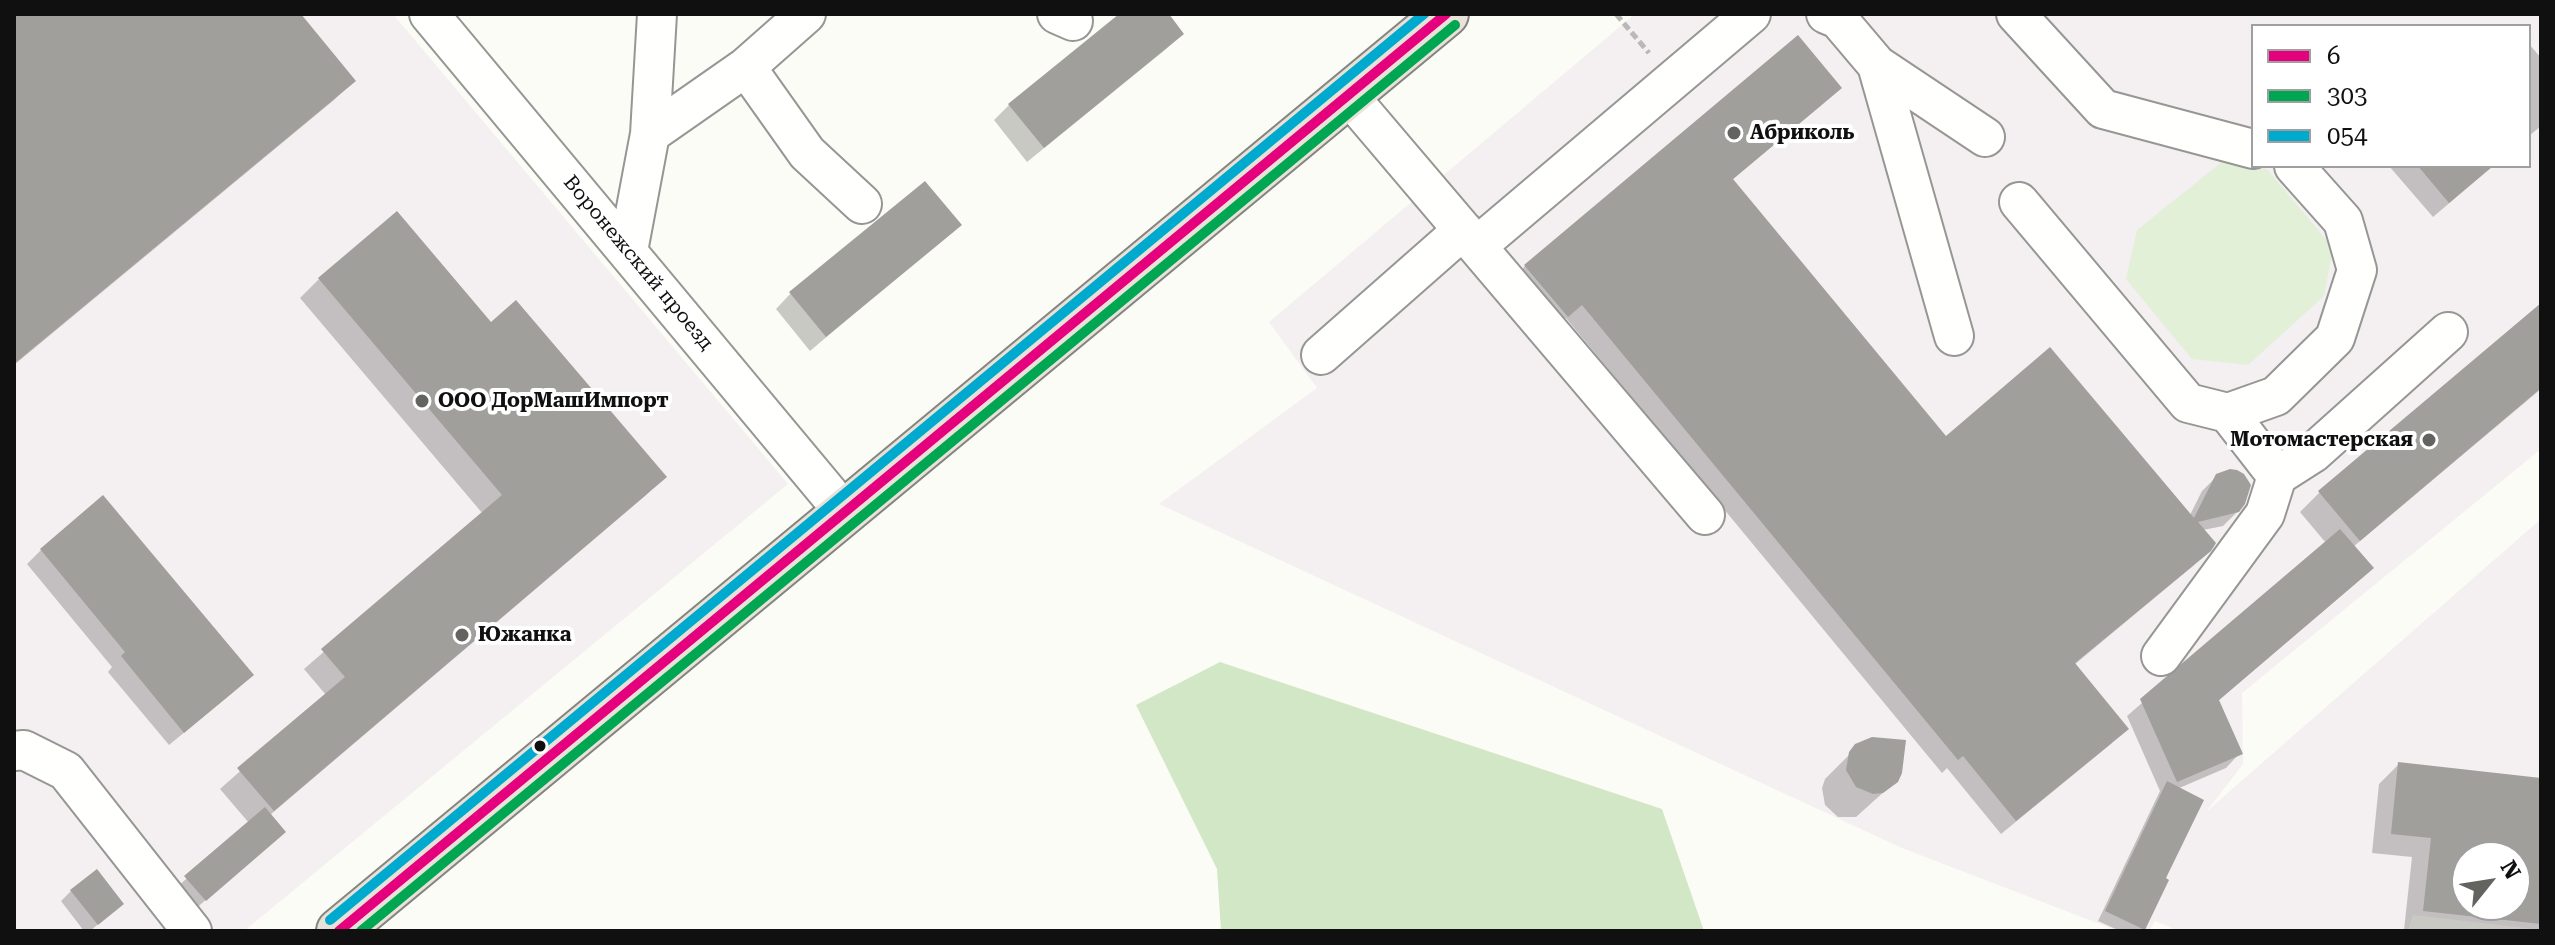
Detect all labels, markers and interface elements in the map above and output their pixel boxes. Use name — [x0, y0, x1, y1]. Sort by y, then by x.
legend — [2251, 24, 2531, 168]
text: 6 — [2327, 42, 2340, 70]
text: 303 — [2327, 82, 2367, 110]
place label: Абриколь — [1750, 121, 1854, 145]
text: 054 — [2327, 122, 2367, 150]
marker: Абриколь — [1725, 124, 1743, 142]
street label: Воронежский проезд — [558, 171, 718, 355]
place label: ООО ДорМашИмпорт — [438, 389, 669, 413]
marker: ООО ДорМашИмпорт — [413, 392, 431, 410]
place label: Мотомастерская — [2230, 428, 2413, 452]
marker: Мотомастерская — [2420, 431, 2438, 449]
place label: Южанка — [478, 623, 571, 647]
marker: Южанка — [453, 626, 471, 644]
unlabelled marker — [532, 738, 548, 754]
north arrow — [2451, 841, 2531, 921]
text: N — [2495, 856, 2526, 883]

